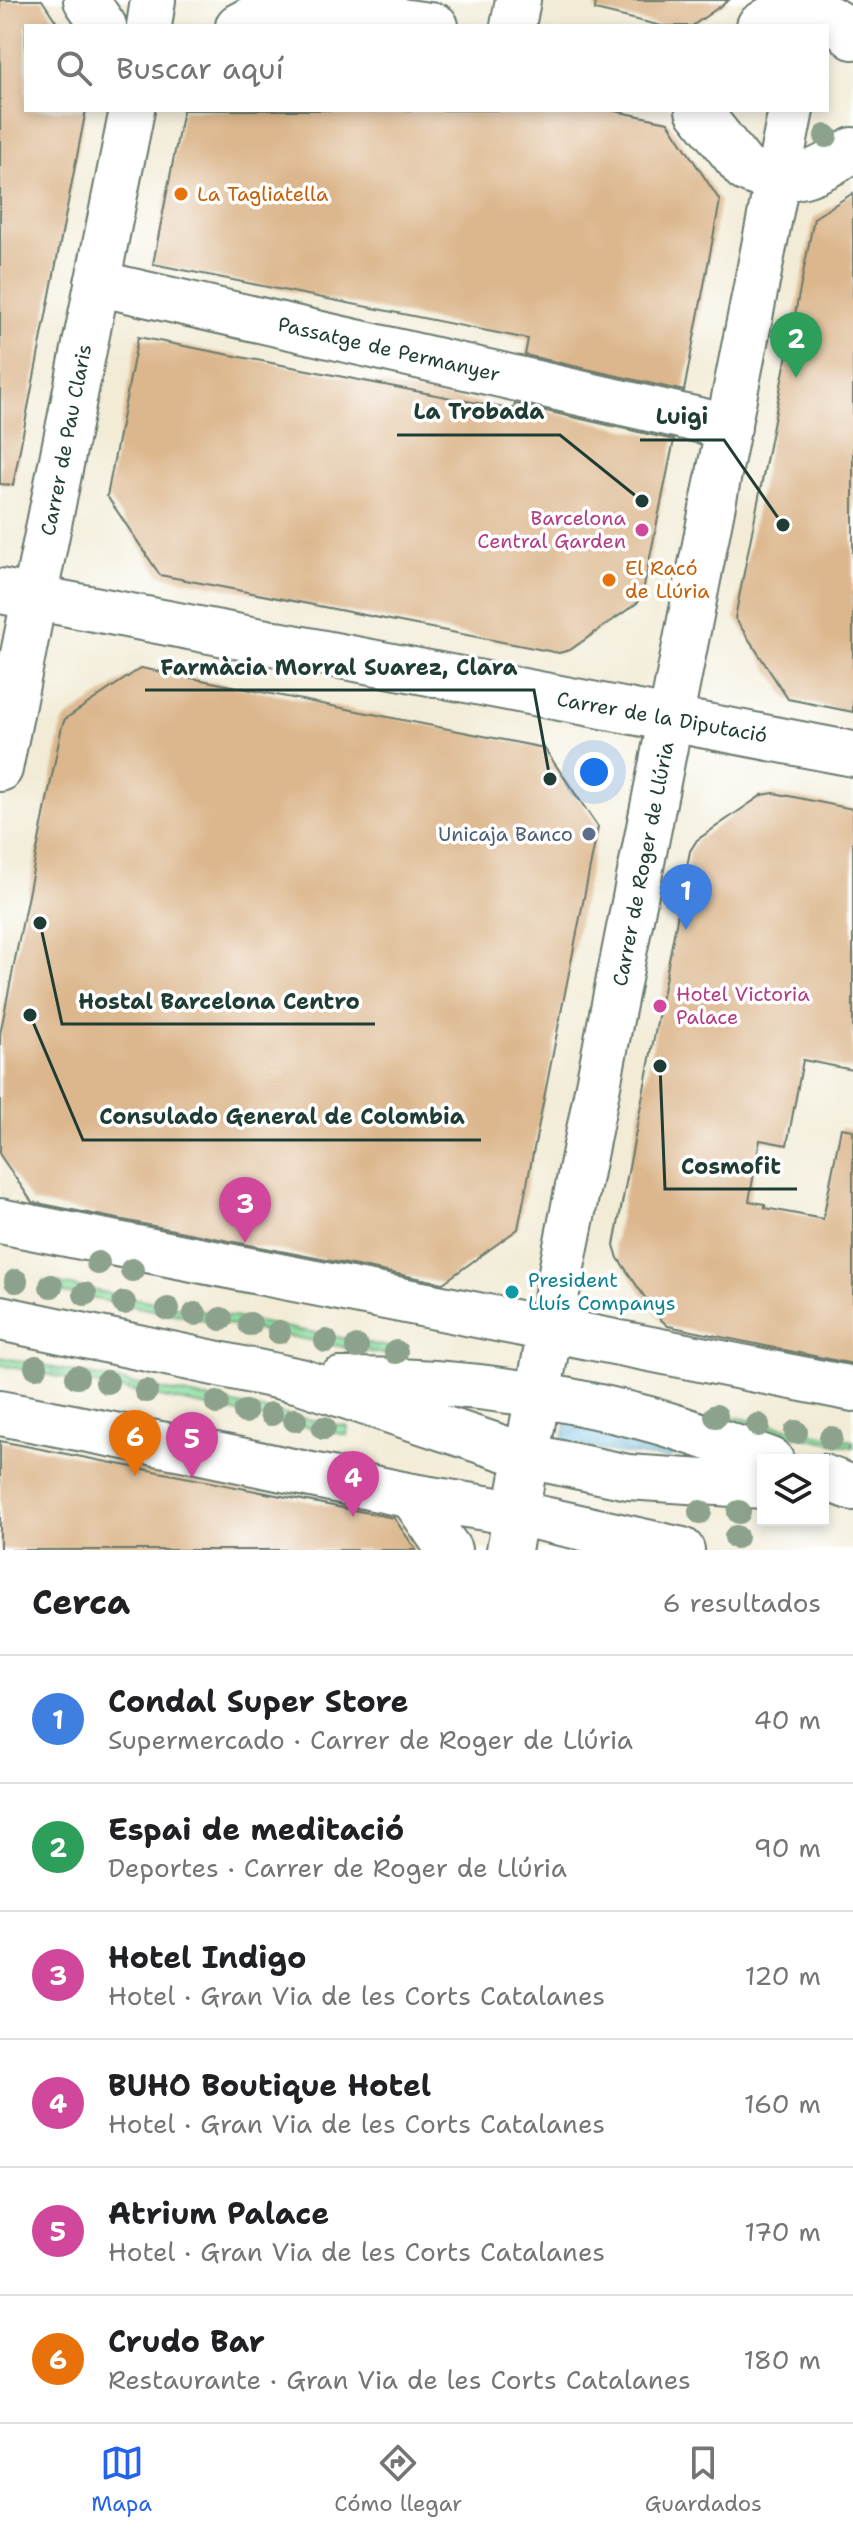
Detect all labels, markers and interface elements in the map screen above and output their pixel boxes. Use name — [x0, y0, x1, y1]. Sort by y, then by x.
search box — [24, 24, 829, 112]
icon: search — [52, 46, 96, 90]
text: Buscar aquí — [116, 48, 284, 89]
place label: La Tagliatella — [197, 181, 329, 207]
marker: La Tagliatella — [172, 185, 190, 203]
street label: Passatge de Permanyer — [275, 311, 503, 387]
pin: 2 — [770, 312, 822, 378]
street label: Carrer de Pau Claris — [35, 342, 97, 538]
callout: La Trobada — [397, 389, 560, 435]
callout: Luigi — [640, 394, 724, 440]
text: La Trobada — [414, 397, 544, 426]
text: Luigi — [656, 402, 708, 431]
place label: Barcelona Central Garden — [477, 505, 627, 554]
marker: Barcelona Central Garden — [633, 521, 651, 539]
place label: El Racó de Llúria — [625, 555, 710, 604]
marker: El Racó de Llúria — [600, 571, 618, 589]
callout: Farmàcia Morral Suarez, Clara — [145, 644, 534, 690]
text: Farmàcia Morral Suarez, Clara — [161, 653, 518, 682]
street label: Carrer de la Diputació — [555, 686, 769, 748]
street label: Carrer de Roger de Llúria — [607, 739, 680, 988]
your location — [574, 752, 614, 792]
place label: Unicaja Banco — [438, 821, 573, 847]
marker: Unicaja Banco — [580, 825, 598, 843]
pin: 1 — [660, 864, 712, 930]
callout: Hostal Barcelona Centro — [62, 978, 375, 1024]
place label: Hotel Victoria Palace — [676, 981, 810, 1030]
text: Hostal Barcelona Centro — [78, 987, 360, 1016]
marker: Hotel Victoria Palace — [651, 997, 669, 1015]
callout: Consulado General de Colombia — [83, 1094, 481, 1140]
text: Consulado General de Colombia — [99, 1102, 465, 1131]
callout: Cosmofit — [665, 1143, 797, 1189]
text: Cosmofit — [681, 1152, 781, 1181]
pin: 3 — [219, 1177, 271, 1243]
place label: President Lluís Companys — [528, 1267, 676, 1316]
marker: President Lluís Companys — [503, 1283, 521, 1301]
pin: 6 — [109, 1410, 161, 1476]
pin: 5 — [166, 1412, 218, 1478]
pin: 4 — [327, 1451, 379, 1517]
map controls — [757, 1454, 829, 1526]
button: layers — [757, 1454, 829, 1526]
text: Cerca — [32, 1579, 130, 1625]
text: 6 resultados — [662, 1585, 821, 1620]
text: Condal Super Store — [108, 1681, 408, 1722]
text: 1 — [52, 1702, 64, 1737]
text: 40 m — [754, 1702, 821, 1737]
text: Supermercado · Carrer de Roger de Llúria — [108, 1722, 633, 1757]
text: Espai de meditació — [108, 1809, 404, 1850]
text: 2 — [49, 1830, 67, 1865]
text: 90 m — [754, 1830, 821, 1865]
text: Deportes · Carrer de Roger de Llúria — [108, 1850, 567, 1885]
text: Hotel Indigo — [108, 1937, 306, 1978]
text: 3 — [49, 1958, 67, 1993]
text: 120 m — [745, 1958, 821, 1993]
text: Hotel · Gran Via de les Corts Catalanes — [108, 1978, 605, 2013]
text: BUHO Boutique Hotel — [108, 2065, 431, 2106]
text: 4 — [49, 2086, 67, 2121]
text: 160 m — [744, 2086, 821, 2121]
text: Hotel · Gran Via de les Corts Catalanes — [108, 2106, 605, 2141]
text: Atrium Palace — [108, 2193, 329, 2234]
text: 5 — [50, 2214, 66, 2249]
text: 170 m — [744, 2214, 821, 2249]
text: Hotel · Gran Via de les Corts Catalanes — [108, 2234, 605, 2269]
text: Crudo Bar — [108, 2321, 265, 2362]
text: 6 — [49, 2342, 67, 2377]
text: 180 m — [743, 2342, 821, 2377]
text: Restaurante · Gran Via de les Corts Catalanes — [108, 2362, 691, 2397]
tab: Mapa — [91, 2441, 152, 2518]
tab: Cómo llegar — [334, 2441, 462, 2518]
tab: Guardados — [645, 2441, 762, 2518]

